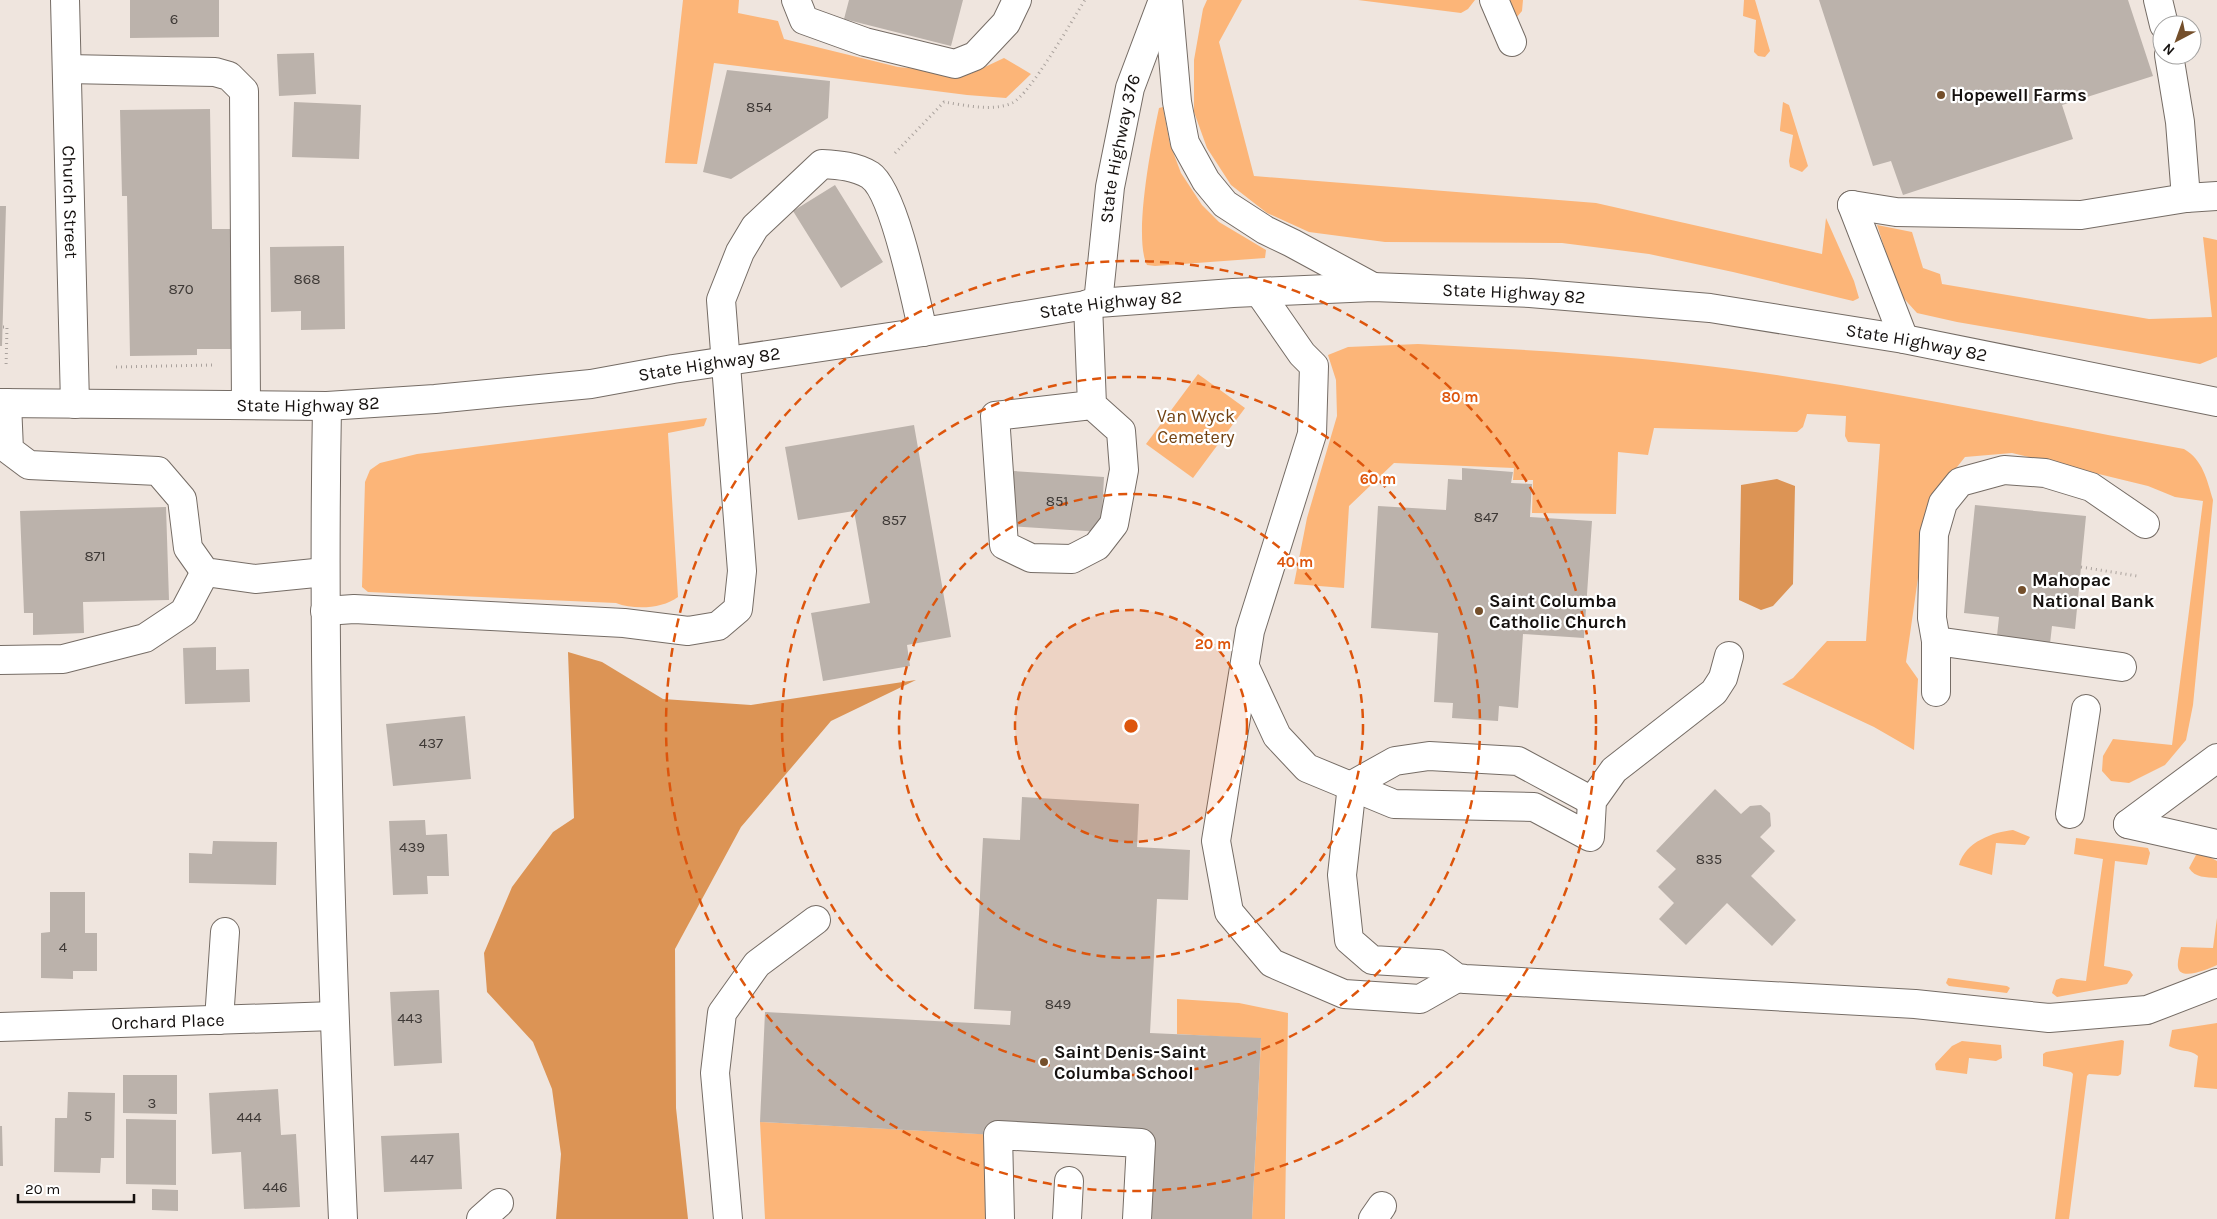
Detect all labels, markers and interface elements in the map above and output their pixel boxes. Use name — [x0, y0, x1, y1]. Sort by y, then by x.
house number: 6 — [170, 10, 178, 28]
north arrow — [2152, 15, 2202, 65]
text: N — [2159, 40, 2178, 59]
street label: State Highway 376 — [1095, 71, 1145, 224]
place label: Hopewell Farms — [1951, 84, 2087, 106]
marker: Hopewell Farms — [1935, 89, 1947, 101]
house number: 854 — [746, 98, 773, 116]
street label: Church Street — [58, 145, 82, 259]
house number: 868 — [293, 270, 321, 288]
street label: State Highway 82 — [1442, 279, 1586, 309]
house number: 870 — [168, 280, 194, 298]
street label: State Highway 82 — [1038, 286, 1183, 324]
street label: State Highway 82 — [1844, 319, 1989, 366]
street label: State Highway 82 — [637, 342, 782, 386]
text: 80 m — [1441, 388, 1479, 406]
street label: State Highway 82 — [236, 392, 380, 417]
park label: Van Wyck Cemetery — [1157, 405, 1235, 448]
text: 60 m — [1360, 470, 1396, 488]
house number: 851 — [1046, 492, 1068, 510]
house number: 847 — [1474, 508, 1498, 526]
house number: 857 — [882, 511, 906, 529]
house number: 871 — [84, 547, 106, 565]
text: 40 m — [1277, 553, 1313, 571]
place label: Mahopac National Bank — [2032, 569, 2155, 612]
marker: Mahopac National Bank — [2016, 584, 2028, 596]
place label: Saint Columba Catholic Church — [1489, 590, 1627, 633]
marker: Saint Columba Catholic Church — [1473, 605, 1485, 617]
text: 20 m — [1195, 635, 1231, 653]
centre of rings — [1122, 717, 1140, 735]
house number: 437 — [419, 734, 443, 752]
house number: 439 — [399, 838, 425, 856]
house number: 835 — [1696, 850, 1722, 868]
house number: 4 — [59, 938, 68, 956]
house number: 849 — [1045, 995, 1071, 1013]
street label: Orchard Place — [111, 1009, 225, 1034]
house number: 443 — [397, 1009, 423, 1027]
place label: Saint Denis-Saint Columba School — [1054, 1041, 1206, 1084]
marker: Saint Denis-Saint Columba School — [1038, 1056, 1050, 1068]
house number: 3 — [148, 1094, 156, 1112]
house number: 5 — [84, 1107, 92, 1125]
house number: 444 — [236, 1108, 262, 1126]
house number: 447 — [410, 1150, 434, 1168]
scale bar — [18, 1172, 134, 1204]
house number: 446 — [262, 1178, 288, 1196]
text: 20 m — [25, 1180, 60, 1198]

